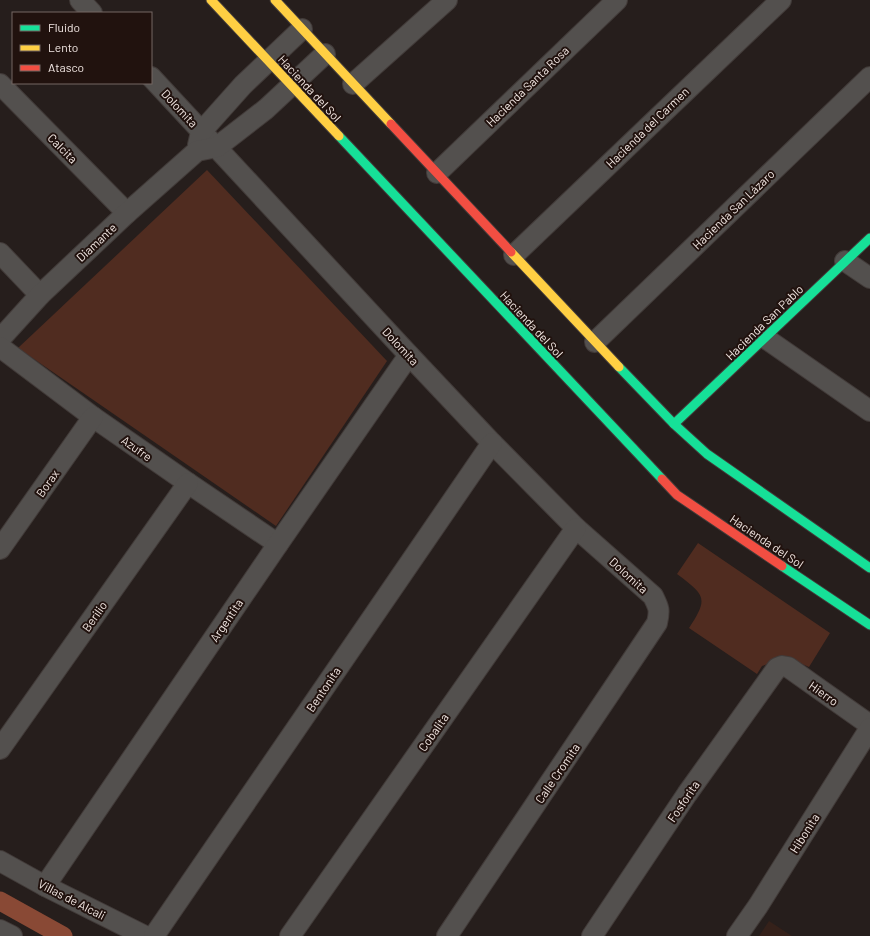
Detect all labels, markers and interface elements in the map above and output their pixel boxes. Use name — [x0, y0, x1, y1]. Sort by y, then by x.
legend — [12, 12, 152, 84]
text: Fluido — [48, 20, 80, 34]
text: Lento — [48, 40, 78, 54]
street label: Hacienda Santa Rosa — [483, 43, 571, 129]
street label: Hacienda del Sol — [276, 52, 344, 124]
text: Atasco — [48, 60, 84, 74]
street label: Hacienda del Carmen — [603, 84, 691, 170]
street label: Dolomita — [159, 86, 201, 130]
street label: Calcita — [45, 130, 81, 166]
street label: Hacienda San Lázaro — [689, 166, 777, 252]
street label: Diamante — [73, 220, 119, 264]
street label: Hacienda San Pablo — [722, 281, 806, 363]
street label: Hacienda del Sol — [498, 288, 566, 360]
street label: Dolomita — [380, 324, 422, 368]
street label: Azufre — [119, 433, 155, 463]
street label: Borax — [33, 466, 62, 499]
street label: Hacienda del Sol — [728, 511, 806, 571]
street label: Dolomita — [607, 554, 651, 596]
street label: Argentita — [207, 596, 245, 644]
street label: Berilio — [79, 598, 109, 634]
street label: Bentonita — [303, 664, 343, 714]
street label: Hierro — [807, 678, 841, 708]
street label: Cobalita — [415, 710, 451, 754]
street label: Calle Cromita — [532, 740, 582, 806]
street label: Fosforita — [664, 778, 702, 824]
street label: Hibonita — [786, 811, 822, 855]
street label: Villas de Alcali — [36, 876, 108, 922]

